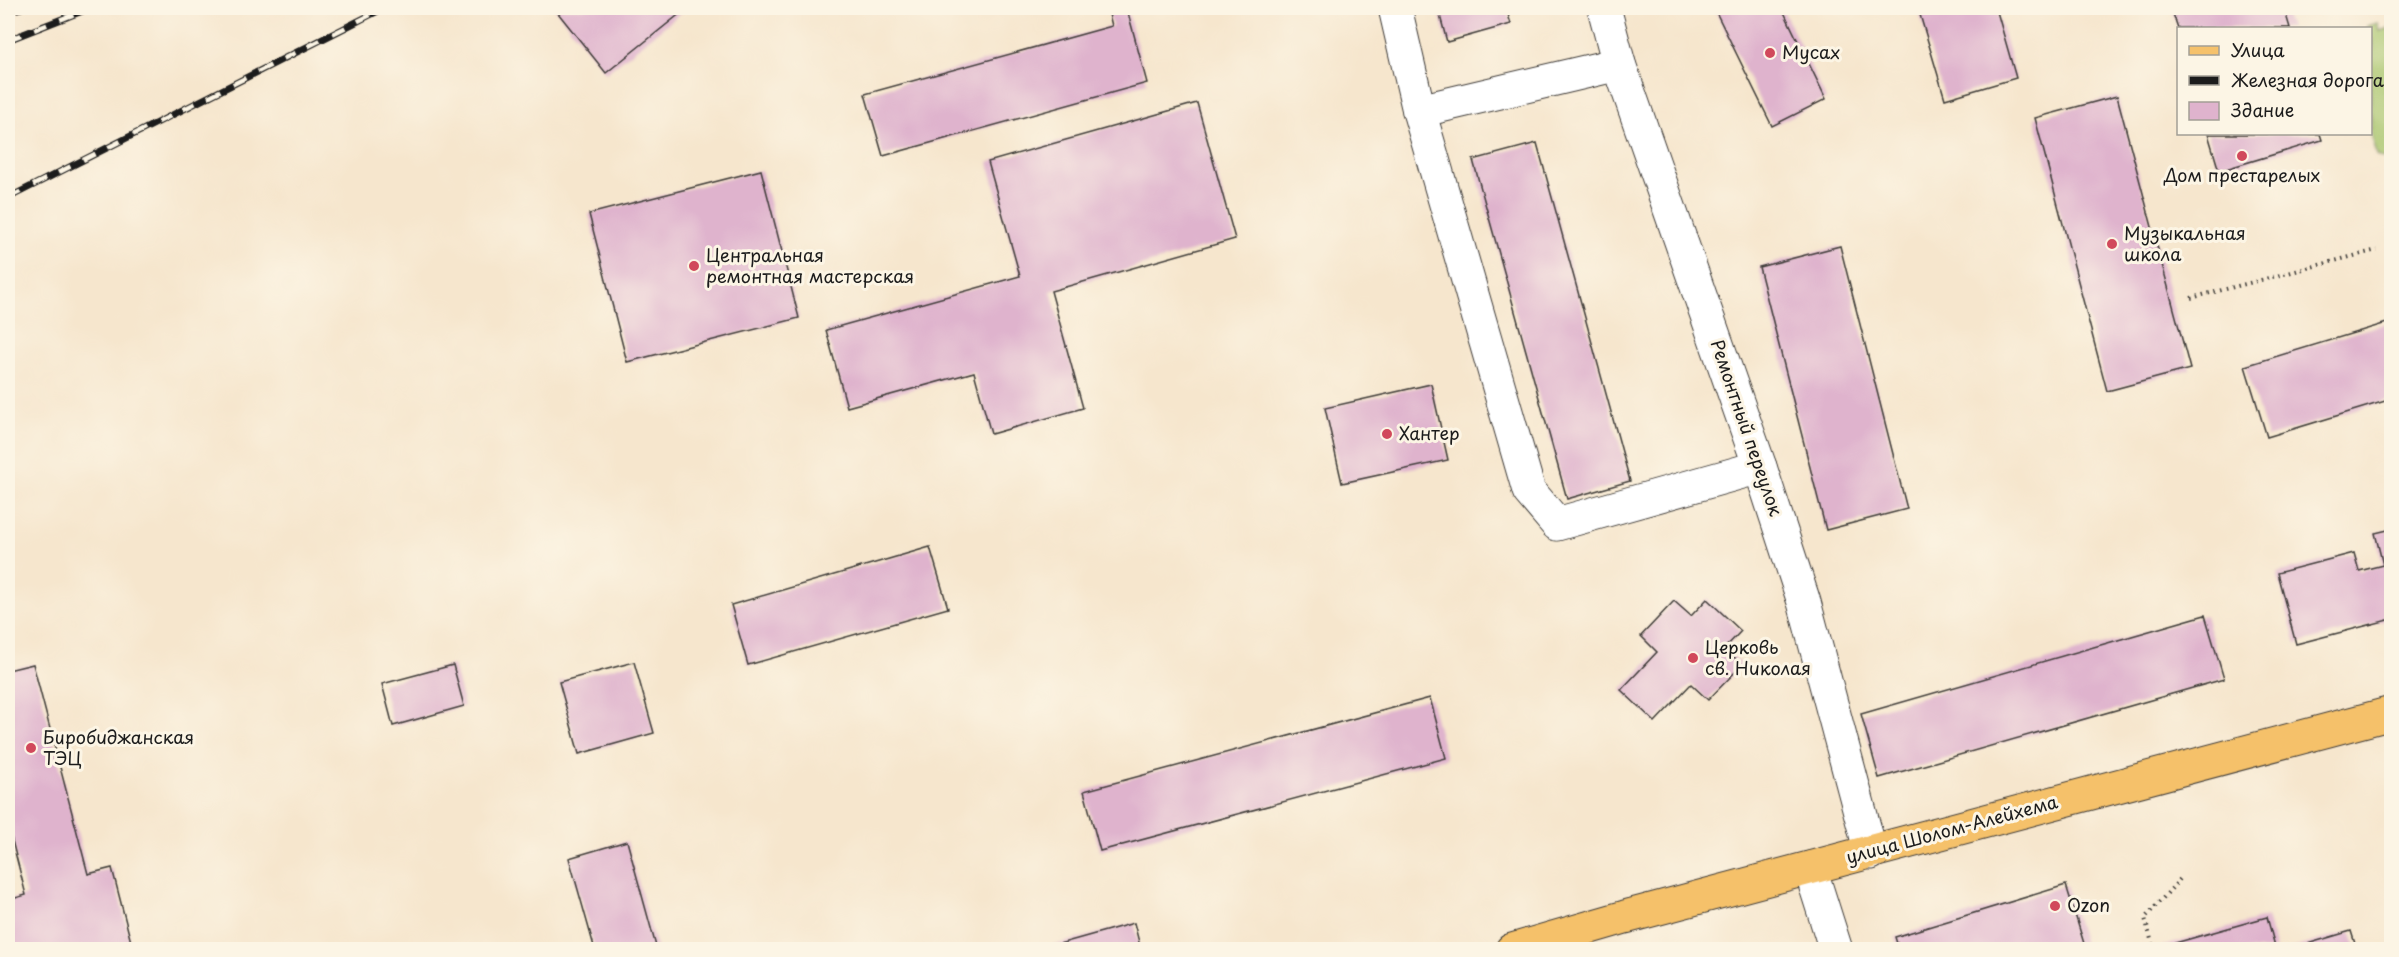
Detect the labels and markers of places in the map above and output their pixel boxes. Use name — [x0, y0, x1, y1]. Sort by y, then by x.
place label: Мусах — [1782, 38, 1840, 65]
marker: Мусах — [1763, 46, 1777, 60]
marker: Дом престарелых — [2235, 149, 2249, 163]
place label: Дом престарелых — [2163, 161, 2320, 188]
place label: Музыкальная школа — [2124, 219, 2246, 267]
marker: Музыкальная школа — [2105, 237, 2119, 251]
place label: Центральная ремонтная мастерская — [706, 241, 914, 289]
marker: Центральная ремонтная мастерская — [687, 259, 701, 273]
place label: Хантер — [1399, 419, 1460, 446]
marker: Хантер — [1380, 427, 1394, 441]
place label: Церковь св. Николая — [1705, 633, 1811, 681]
marker: Церковь св. Николая — [1686, 651, 1700, 665]
place label: Биробиджанская ТЭЦ — [43, 723, 194, 771]
marker: Биробиджанская ТЭЦ — [24, 741, 38, 755]
place label: Ozon — [2067, 891, 2110, 918]
marker: Ozon — [2048, 899, 2062, 913]

